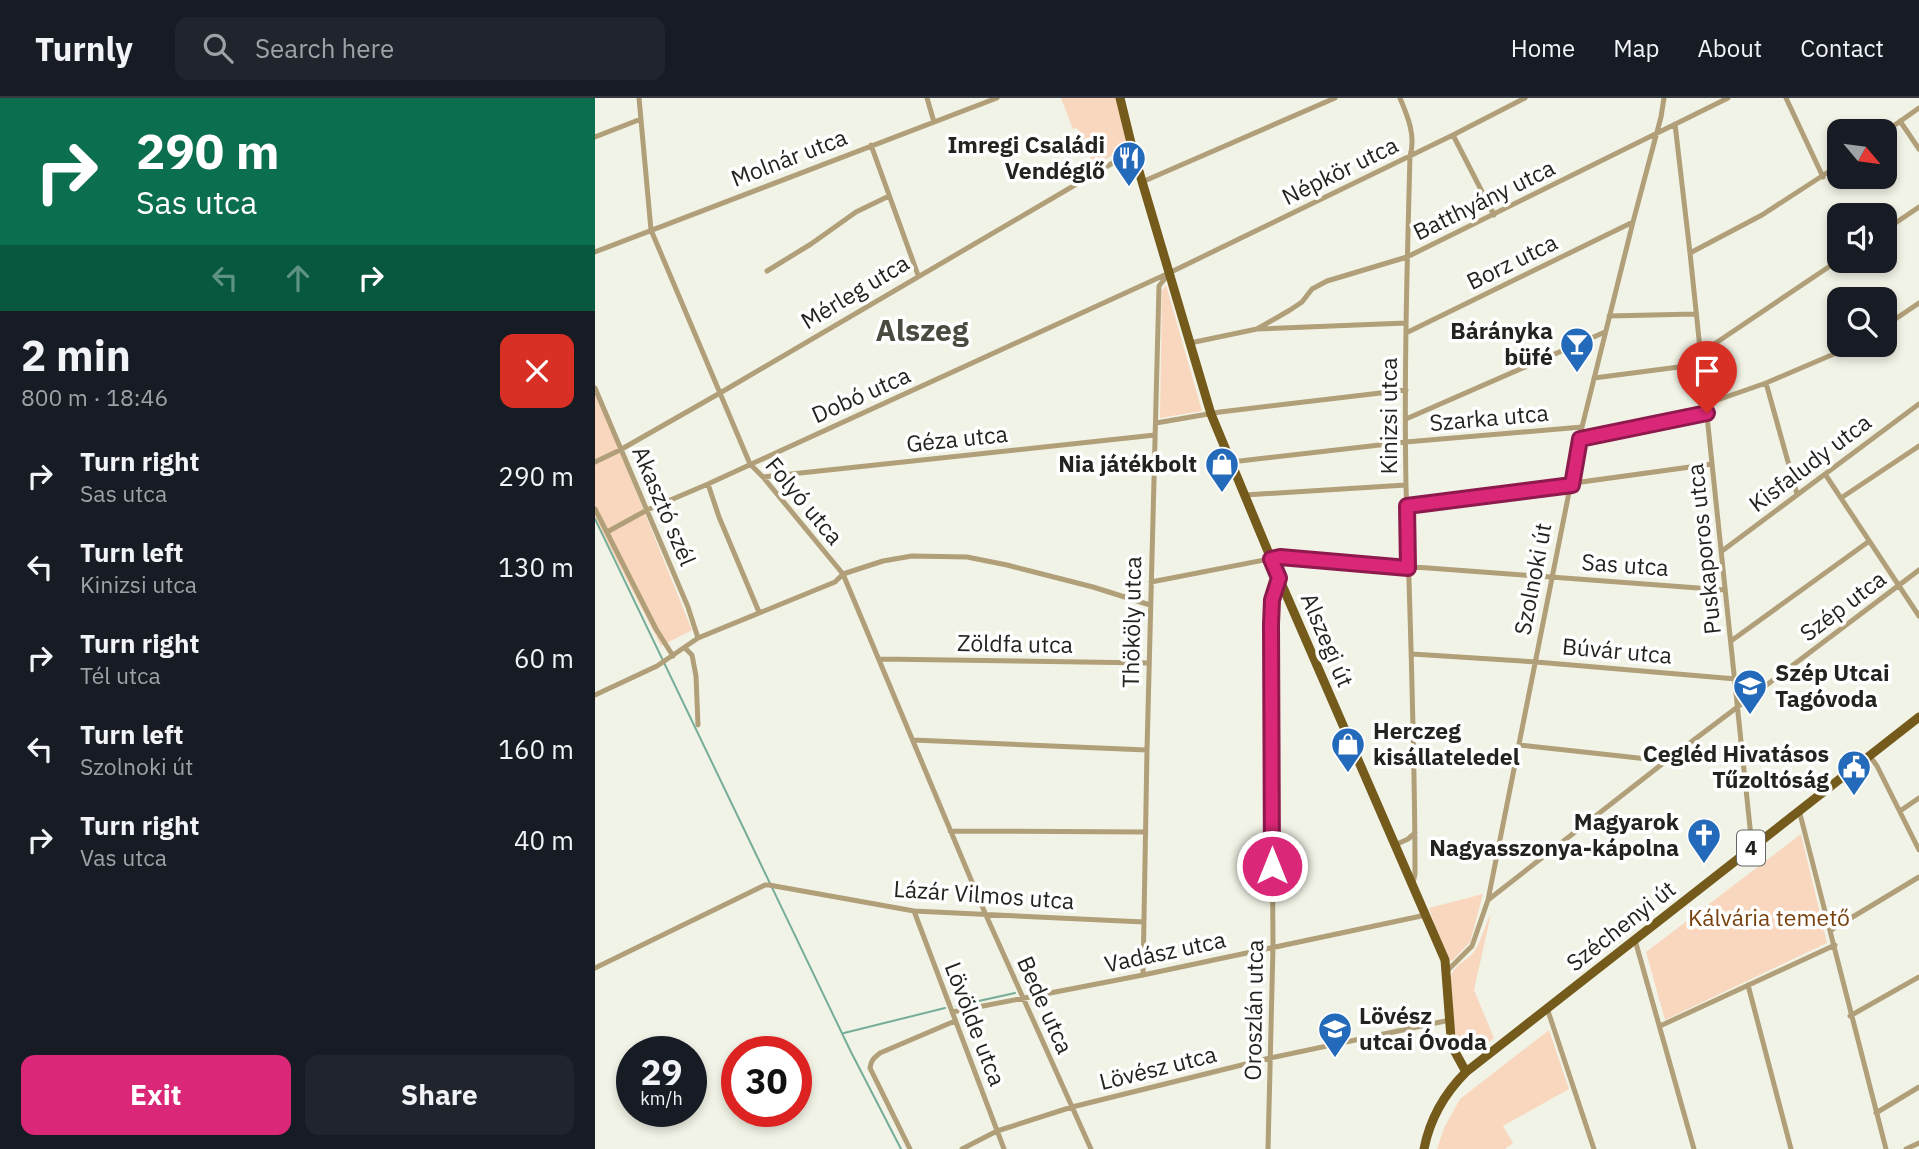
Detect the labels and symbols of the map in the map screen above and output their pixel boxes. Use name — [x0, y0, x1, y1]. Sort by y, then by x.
north arrow — [1827, 119, 1897, 189]
street label: Molnár utca — [726, 121, 851, 193]
place label: Imregi Családi Vendéglő — [947, 129, 1105, 185]
street label: Népkör utca — [1277, 129, 1403, 211]
restaurant icon: Imregi Családi Vendéglő — [1110, 139, 1148, 188]
street label: Batthyány utca — [1408, 152, 1559, 246]
street label: Borz utca — [1461, 226, 1562, 296]
street label: Mérleg utca — [795, 247, 914, 335]
district label: Alszeg — [875, 310, 969, 349]
place label: Bárányka büfé — [1450, 315, 1553, 371]
bar icon: Bárányka büfé — [1558, 325, 1596, 374]
pin — [1677, 341, 1737, 413]
street label: Kinizsi utca — [1373, 357, 1403, 475]
street label: Dobó utca — [807, 359, 915, 429]
street label: Szarka utca — [1428, 397, 1550, 437]
street label: Kisfaludy utca — [1742, 406, 1877, 518]
street label: Géza utca — [905, 418, 1009, 458]
street label: Akasztó szél — [626, 441, 704, 570]
shop icon: Nia játékbolt — [1203, 445, 1241, 494]
place label: Nia játékbolt — [1058, 448, 1197, 478]
street label: Folyó utca — [759, 450, 850, 551]
street label: Puskaporos utca — [1679, 462, 1727, 636]
street label: Szolnoki út — [1506, 520, 1558, 637]
street label: Sas utca — [1581, 546, 1670, 582]
street label: Thököly utca — [1115, 556, 1147, 688]
street label: Szép utca — [1793, 563, 1891, 647]
street label: Alszegi út — [1295, 588, 1361, 691]
street label: Zöldfa utca — [957, 627, 1073, 659]
street label: Búvár utca — [1561, 630, 1673, 670]
place label: Szép Utcai Tagóvoda — [1775, 657, 1890, 713]
school or university icon: Szép Utcai Tagóvoda — [1731, 667, 1769, 716]
place label: Herczeg kisállateledel — [1373, 715, 1520, 771]
shop icon: Herczeg kisállateledel — [1329, 725, 1367, 774]
place label: Cegléd Hivatásos Tűzoltóság — [1643, 738, 1829, 794]
public building icon: Cegléd Hivatásos Tűzoltóság — [1835, 748, 1873, 797]
place label: Magyarok Nagyasszonya-kápolna — [1429, 806, 1680, 862]
church icon: Magyarok Nagyasszonya-kápolna — [1685, 816, 1723, 865]
position arrow — [1235, 829, 1309, 903]
road number: 4 — [1737, 830, 1765, 866]
street label: Lázár Vilmos utca — [893, 873, 1075, 915]
street label: Széchenyi út — [1560, 873, 1681, 977]
park label: Kálvária temető — [1688, 902, 1850, 932]
street label: Vadász utca — [1101, 924, 1228, 979]
street label: Oroszlán utca — [1237, 939, 1269, 1081]
street label: Bede utca — [1011, 951, 1081, 1058]
street label: Lövölde utca — [939, 957, 1013, 1090]
place label: Lövész utcai Óvoda — [1359, 1000, 1487, 1056]
school or university icon: Lövész utcai Óvoda — [1316, 1010, 1354, 1059]
speed limit sign: 30 — [721, 1036, 812, 1127]
street label: Lövész utca — [1096, 1038, 1219, 1096]

